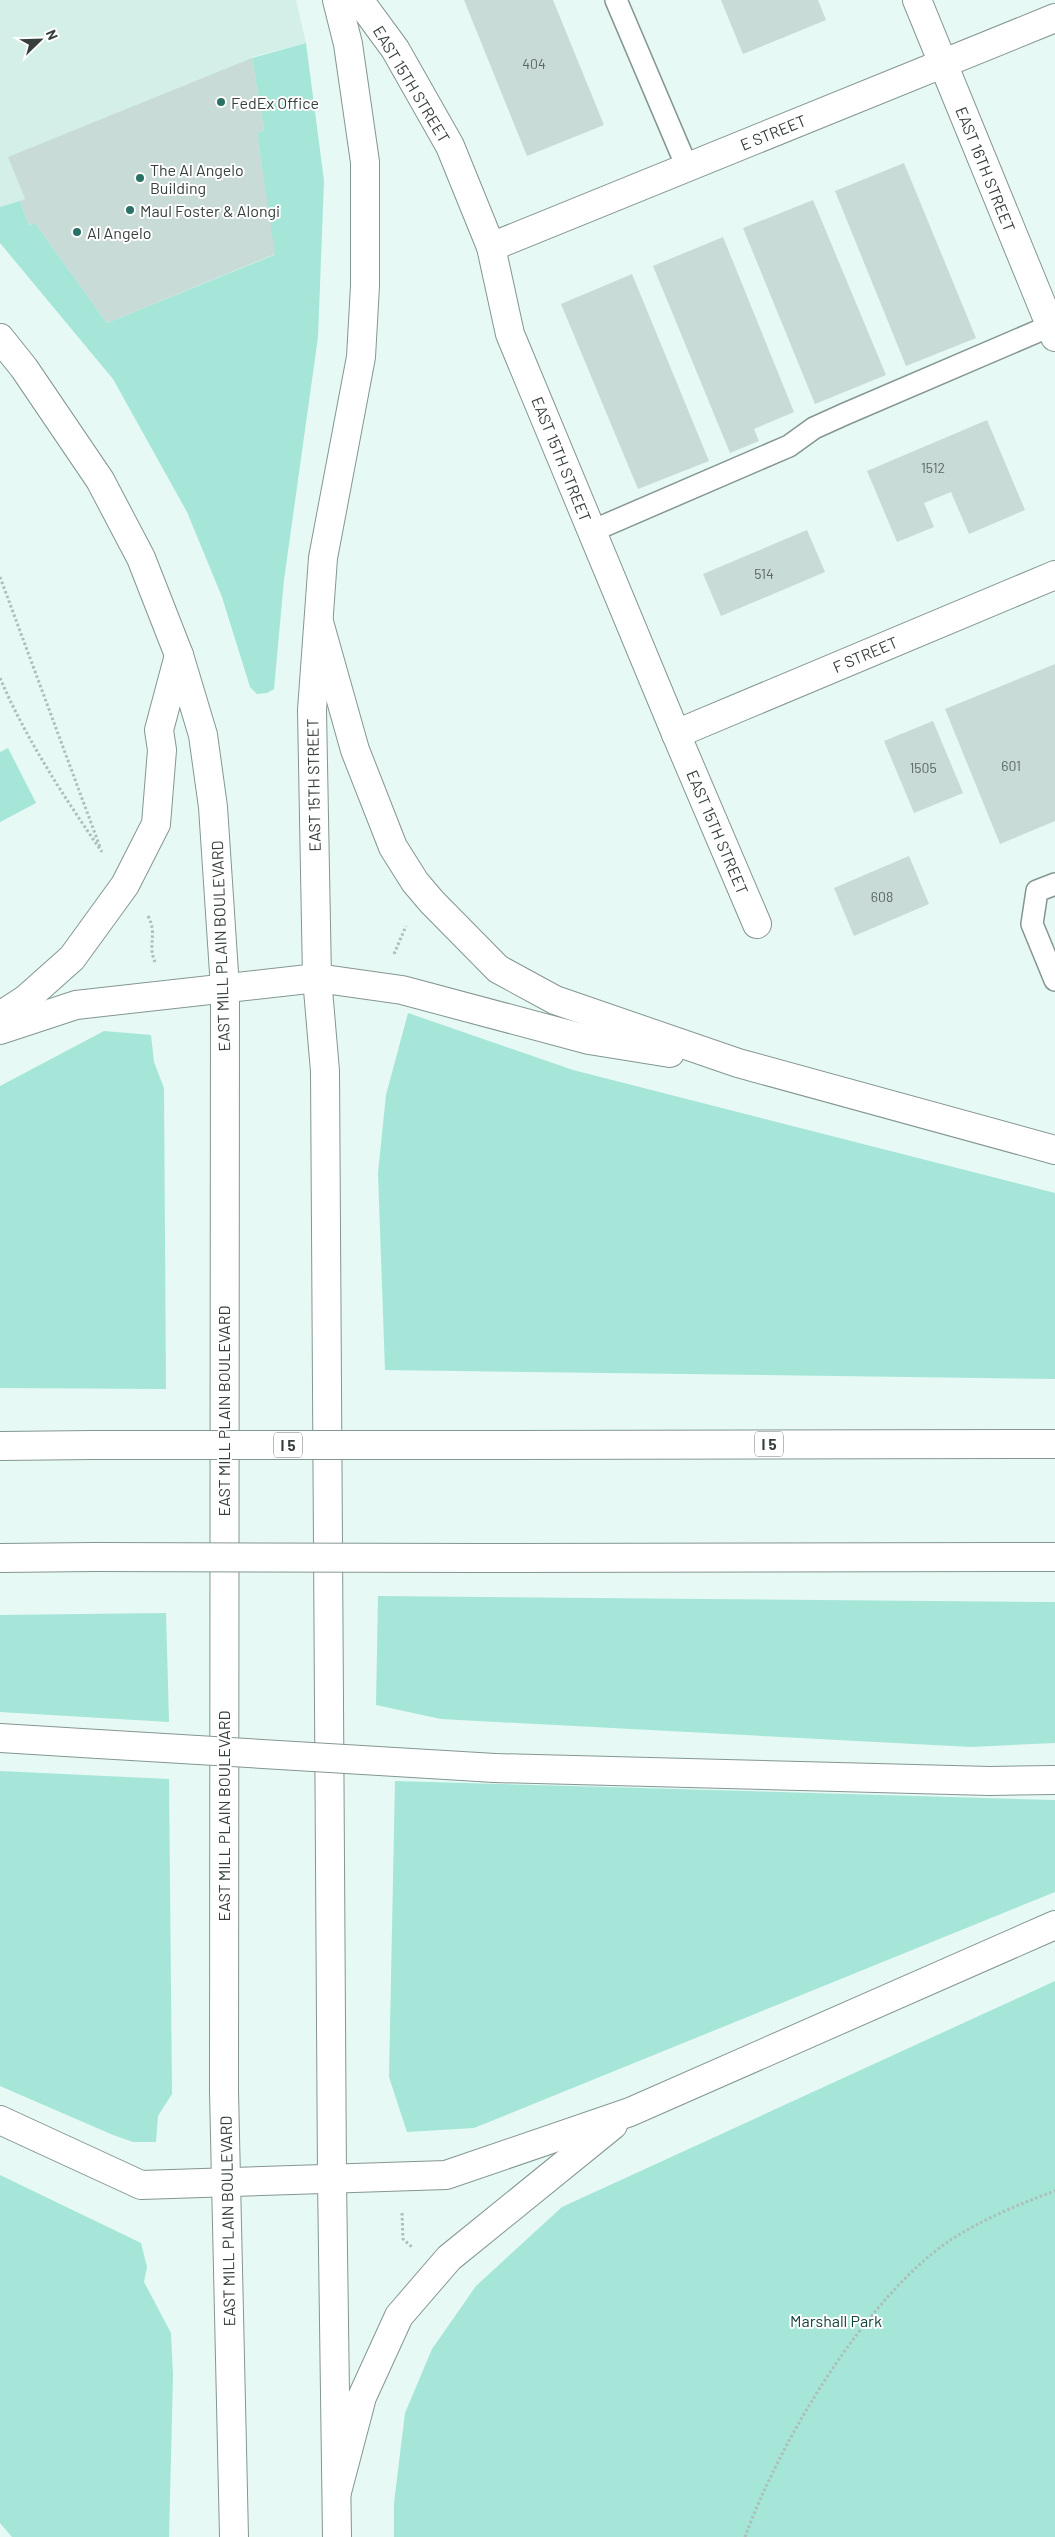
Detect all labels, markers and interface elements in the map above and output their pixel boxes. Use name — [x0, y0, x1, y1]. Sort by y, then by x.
north arrow — [15, 15, 65, 65]
street label: EAST 15TH STREET — [370, 22, 454, 146]
text: N — [43, 27, 62, 42]
house number: 404 — [522, 55, 546, 72]
place label: FedEx Office — [231, 93, 319, 112]
marker: FedEx Office — [215, 96, 227, 108]
street label: EAST 16TH STREET — [952, 104, 1020, 234]
street label: E STREET — [737, 110, 809, 154]
place label: The Al Angelo Building — [150, 160, 244, 197]
marker: The Al Angelo Building — [134, 172, 146, 184]
place label: Maul Foster & Alongi — [140, 201, 280, 220]
marker: Maul Foster & Alongi — [124, 204, 136, 216]
place label: Al Angelo — [87, 223, 151, 242]
marker: Al Angelo — [71, 226, 83, 238]
street label: EAST 15TH STREET — [528, 394, 596, 524]
house number: 1512 — [921, 459, 945, 476]
house number: 514 — [754, 565, 774, 582]
street label: F STREET — [830, 632, 900, 676]
street label: EAST 15TH STREET — [302, 718, 324, 852]
house number: 601 — [1001, 757, 1021, 774]
house number: 1505 — [909, 759, 937, 776]
street label: EAST 15TH STREET — [683, 767, 753, 897]
street label: EAST MILL PLAIN BOULEVARD — [207, 840, 233, 1052]
house number: 608 — [871, 888, 893, 905]
street label: EAST MILL PLAIN BOULEVARD — [214, 1306, 233, 1516]
road number: I 5 — [274, 1432, 302, 1458]
road number: I 5 — [755, 1432, 783, 1456]
street label: EAST MILL PLAIN BOULEVARD — [214, 1711, 233, 1921]
street label: EAST MILL PLAIN BOULEVARD — [216, 2115, 238, 2327]
park label: Marshall Park — [790, 2311, 882, 2330]

